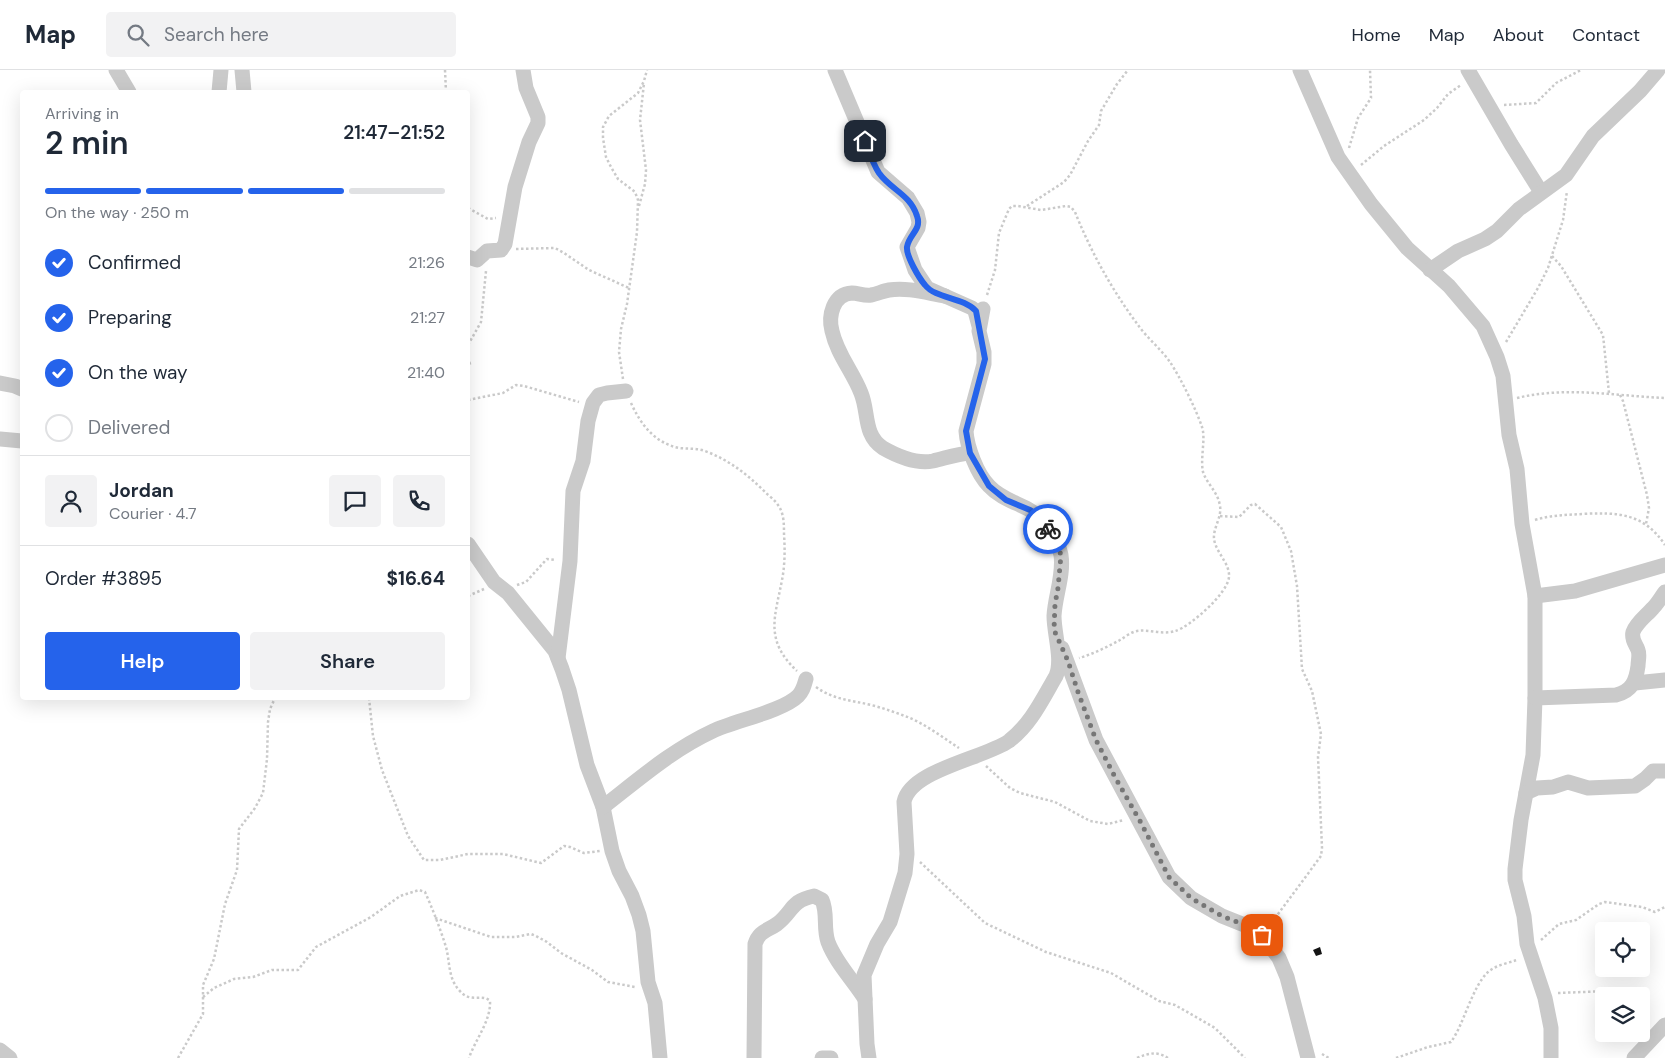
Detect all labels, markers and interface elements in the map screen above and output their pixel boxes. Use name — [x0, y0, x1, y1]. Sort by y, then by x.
search box — [106, 12, 456, 57]
text: Map — [25, 19, 76, 50]
icon: search — [124, 21, 152, 49]
text: Search here — [164, 22, 269, 47]
text: Home — [1351, 23, 1401, 47]
text: Map — [1429, 23, 1465, 47]
text: About — [1493, 23, 1544, 47]
text: Contact — [1572, 23, 1640, 47]
text: Arriving in — [45, 103, 119, 124]
text: 21:47–21:52 — [343, 120, 445, 145]
pin — [844, 120, 886, 162]
text: 2 min — [45, 122, 129, 164]
icon: home — [851, 127, 879, 155]
text: On the way · 250 m — [45, 202, 189, 223]
icon: check — [45, 249, 73, 277]
text: Confirmed — [88, 250, 181, 275]
text: 21:26 — [408, 252, 445, 273]
icon: check — [45, 304, 73, 332]
text: Preparing — [88, 305, 172, 330]
text: 21:27 — [410, 307, 445, 328]
icon: check — [45, 359, 73, 387]
text: On the way — [88, 360, 188, 385]
text: 21:40 — [407, 362, 445, 383]
text: Delivered — [88, 415, 170, 440]
button: person — [45, 475, 97, 527]
button: chat — [329, 475, 381, 527]
button: phone — [393, 475, 445, 527]
text: Jordan — [109, 478, 174, 503]
text: Courier · 4.7 — [109, 503, 197, 524]
courier — [1023, 504, 1073, 554]
icon: bike — [1034, 515, 1062, 543]
text: Order #3895 — [45, 566, 162, 591]
text: $16.64 — [387, 566, 445, 591]
button: Help — [45, 632, 240, 690]
button: Share — [250, 632, 445, 690]
pin — [1241, 914, 1283, 956]
icon: bag — [1248, 921, 1276, 949]
map controls — [1595, 922, 1650, 1042]
button: locate — [1595, 922, 1650, 977]
button: layers — [1595, 987, 1650, 1042]

